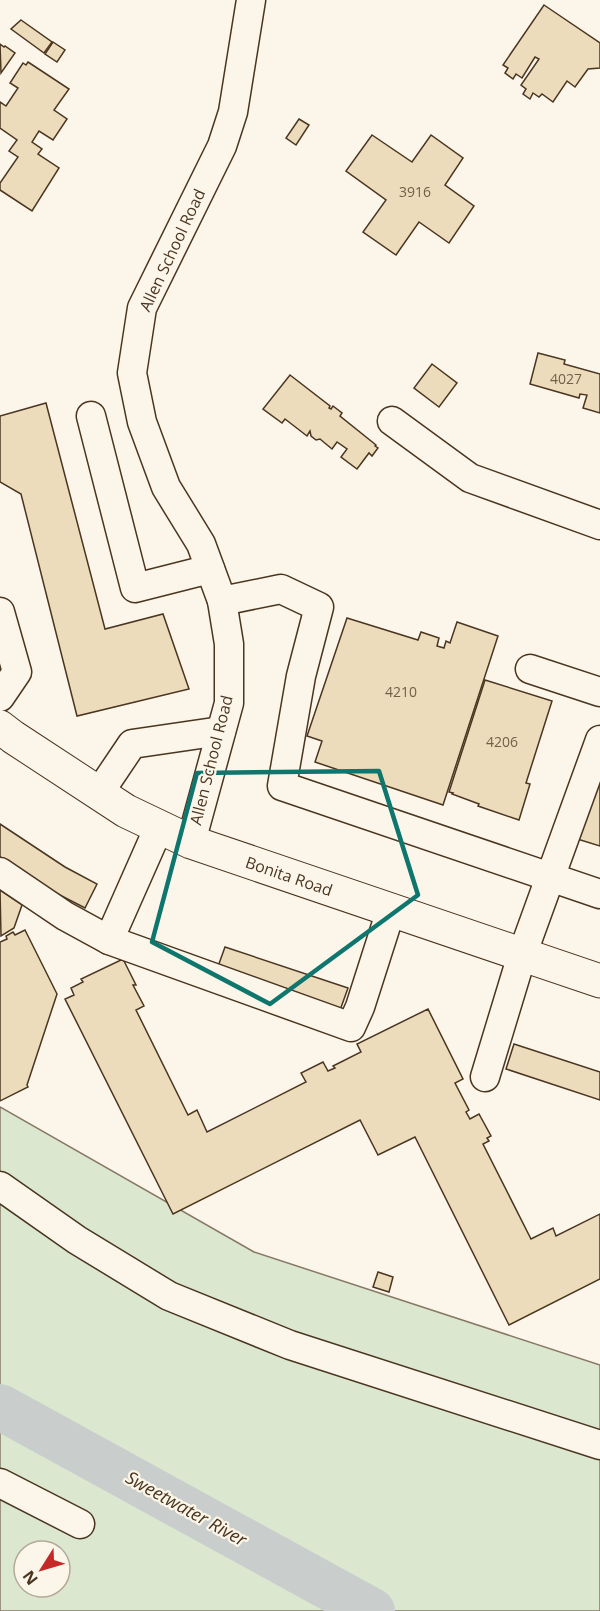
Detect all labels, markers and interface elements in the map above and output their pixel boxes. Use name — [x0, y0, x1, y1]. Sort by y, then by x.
house number: 3916 — [399, 182, 431, 201]
street label: Allen School Road — [134, 185, 210, 315]
house number: 4027 — [550, 369, 582, 388]
house number: 4210 — [385, 682, 417, 701]
street label: Allen School Road — [184, 693, 238, 827]
house number: 4206 — [486, 732, 518, 751]
street label: Bonita Road — [243, 851, 335, 901]
water label: Sweetwater River — [122, 1465, 252, 1552]
north arrow — [12, 1539, 72, 1599]
text: N — [17, 1566, 43, 1590]

